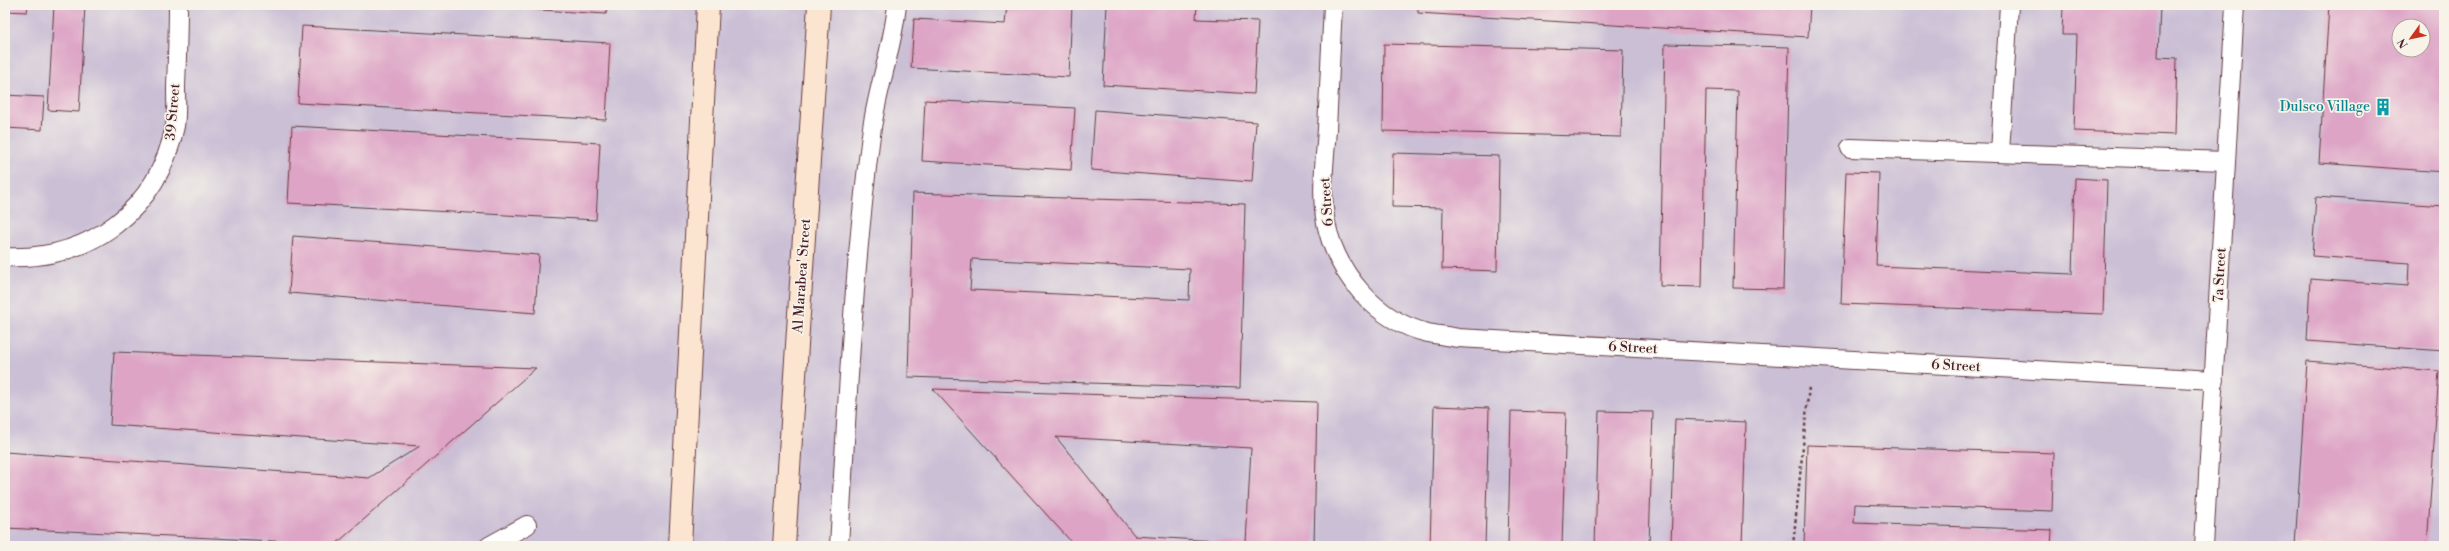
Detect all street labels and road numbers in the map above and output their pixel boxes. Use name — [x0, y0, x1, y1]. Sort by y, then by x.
street label: 39 Street — [162, 83, 184, 141]
street label: 6 Street — [1316, 177, 1338, 227]
street label: Al Marabea' Street — [789, 218, 815, 335]
street label: 7a Street — [2210, 247, 2230, 303]
street label: 6 Street — [1608, 338, 1658, 358]
street label: 6 Street — [1931, 356, 1981, 376]

